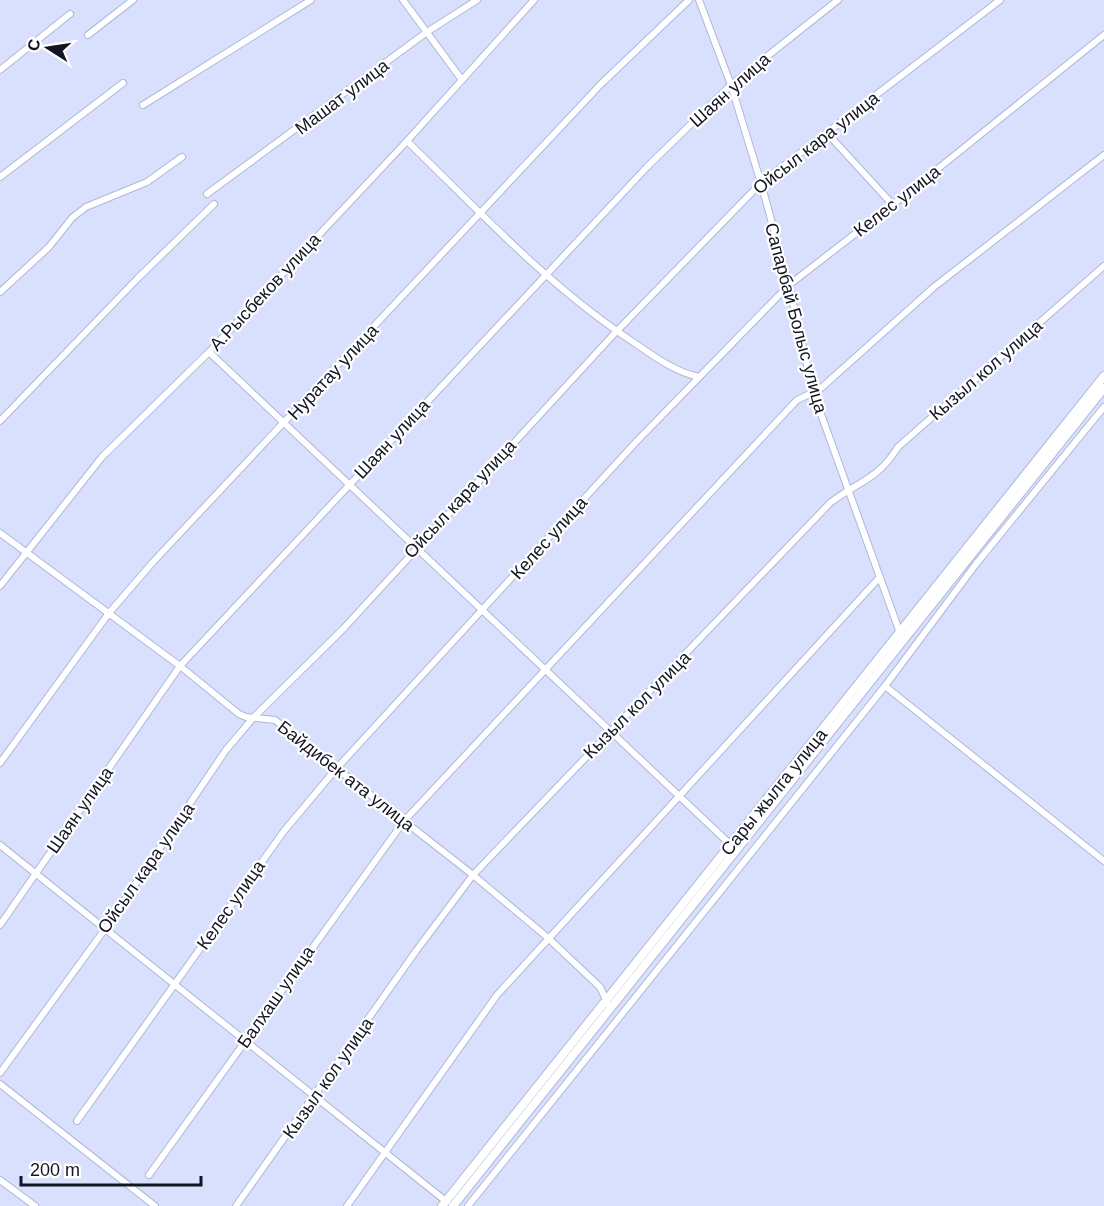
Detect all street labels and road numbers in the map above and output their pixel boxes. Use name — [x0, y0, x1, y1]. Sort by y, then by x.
street label: Шаян улица — [686, 48, 775, 131]
street label: Машат улица — [291, 55, 394, 139]
street label: Ойсыл кара улица — [749, 87, 884, 198]
street label: Келес улица — [850, 161, 945, 241]
street label: Сапарбай Болыс улица — [761, 221, 831, 416]
street label: А.Рысбеков улица — [205, 228, 325, 355]
street label: Кызыл кол улица — [926, 315, 1047, 424]
street label: Нуратау улица — [284, 320, 383, 424]
street label: Шаян улица — [350, 395, 434, 483]
street label: Ойсыл кара улица — [400, 435, 521, 562]
street label: Келес улица — [507, 492, 592, 583]
street label: Кызыл кол улица — [579, 647, 695, 763]
street label: Байдибек ата улица — [274, 717, 419, 836]
street label: Сары жылга улица — [717, 724, 832, 859]
street label: Шаян улица — [43, 762, 118, 857]
street label: Ойсыл кара улица — [94, 798, 199, 937]
street label: Келес улица — [193, 856, 270, 953]
street label: Балхаш улица — [233, 941, 319, 1052]
street label: Кызыл кол улица — [279, 1013, 378, 1142]

